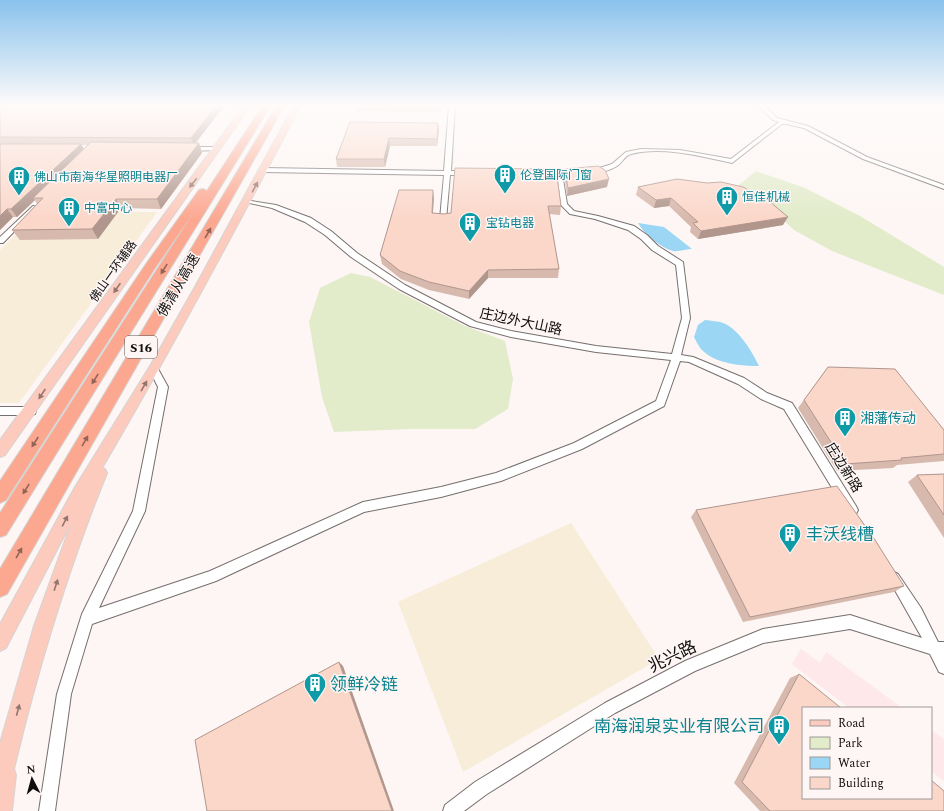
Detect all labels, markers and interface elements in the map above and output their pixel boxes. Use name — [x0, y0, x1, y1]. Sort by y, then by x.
building icon: 伦登国际门窗 — [492, 162, 518, 195]
building icon: 佛山市南海华星照明电器厂 — [6, 164, 32, 197]
place label: 伦登国际门窗 — [520, 166, 592, 185]
place label: 佛山市南海华星照明电器厂 — [34, 168, 178, 187]
one-way arrow — [189, 177, 197, 188]
one-way arrow — [251, 181, 258, 192]
building icon: 恒佳机械 — [714, 184, 740, 217]
place label: 恒佳机械 — [742, 188, 790, 207]
building icon: 中富中心 — [56, 195, 82, 228]
place label: 中富中心 — [84, 199, 132, 218]
building icon: 宝钻电器 — [457, 210, 483, 243]
place label: 宝钻电器 — [486, 214, 534, 233]
one-way arrow — [205, 227, 212, 239]
street label: 佛山一环辅路 — [85, 236, 142, 306]
street label: 佛清从高速 — [152, 250, 205, 321]
one-way arrow — [160, 264, 168, 274]
one-way arrow — [113, 283, 121, 293]
street label: 庄边外大山路 — [478, 302, 564, 340]
road number: S16 — [125, 336, 157, 358]
one-way arrow — [91, 374, 99, 384]
one-way arrow — [141, 380, 148, 392]
one-way arrow — [38, 389, 46, 399]
building icon: 湘藩传动 — [832, 405, 858, 438]
place label: 湘藩传动 — [860, 408, 916, 429]
one-way arrow — [82, 435, 89, 447]
one-way arrow — [31, 437, 39, 447]
street label: 庄边新路 — [820, 438, 867, 497]
one-way arrow — [22, 483, 29, 495]
one-way arrow — [62, 516, 69, 527]
building icon: 丰沃线槽 — [777, 521, 803, 554]
place label: 丰沃线槽 — [806, 522, 874, 548]
one-way arrow — [16, 547, 23, 559]
one-way arrow — [53, 579, 59, 591]
street label: 兆兴路 — [644, 634, 701, 680]
building icon: 领鲜冷链 — [302, 671, 328, 704]
place label: 领鲜冷链 — [330, 672, 398, 698]
one-way arrow — [15, 703, 21, 715]
legend — [802, 707, 932, 799]
building icon: 南海润泉实业有限公司 — [766, 713, 792, 746]
place label: 南海润泉实业有限公司 — [594, 714, 764, 740]
text: Road — [838, 714, 865, 733]
text: Park — [838, 734, 863, 753]
text: Water — [838, 754, 870, 773]
north arrow — [12, 759, 52, 799]
text: N — [26, 761, 36, 778]
text: Building — [838, 774, 884, 793]

